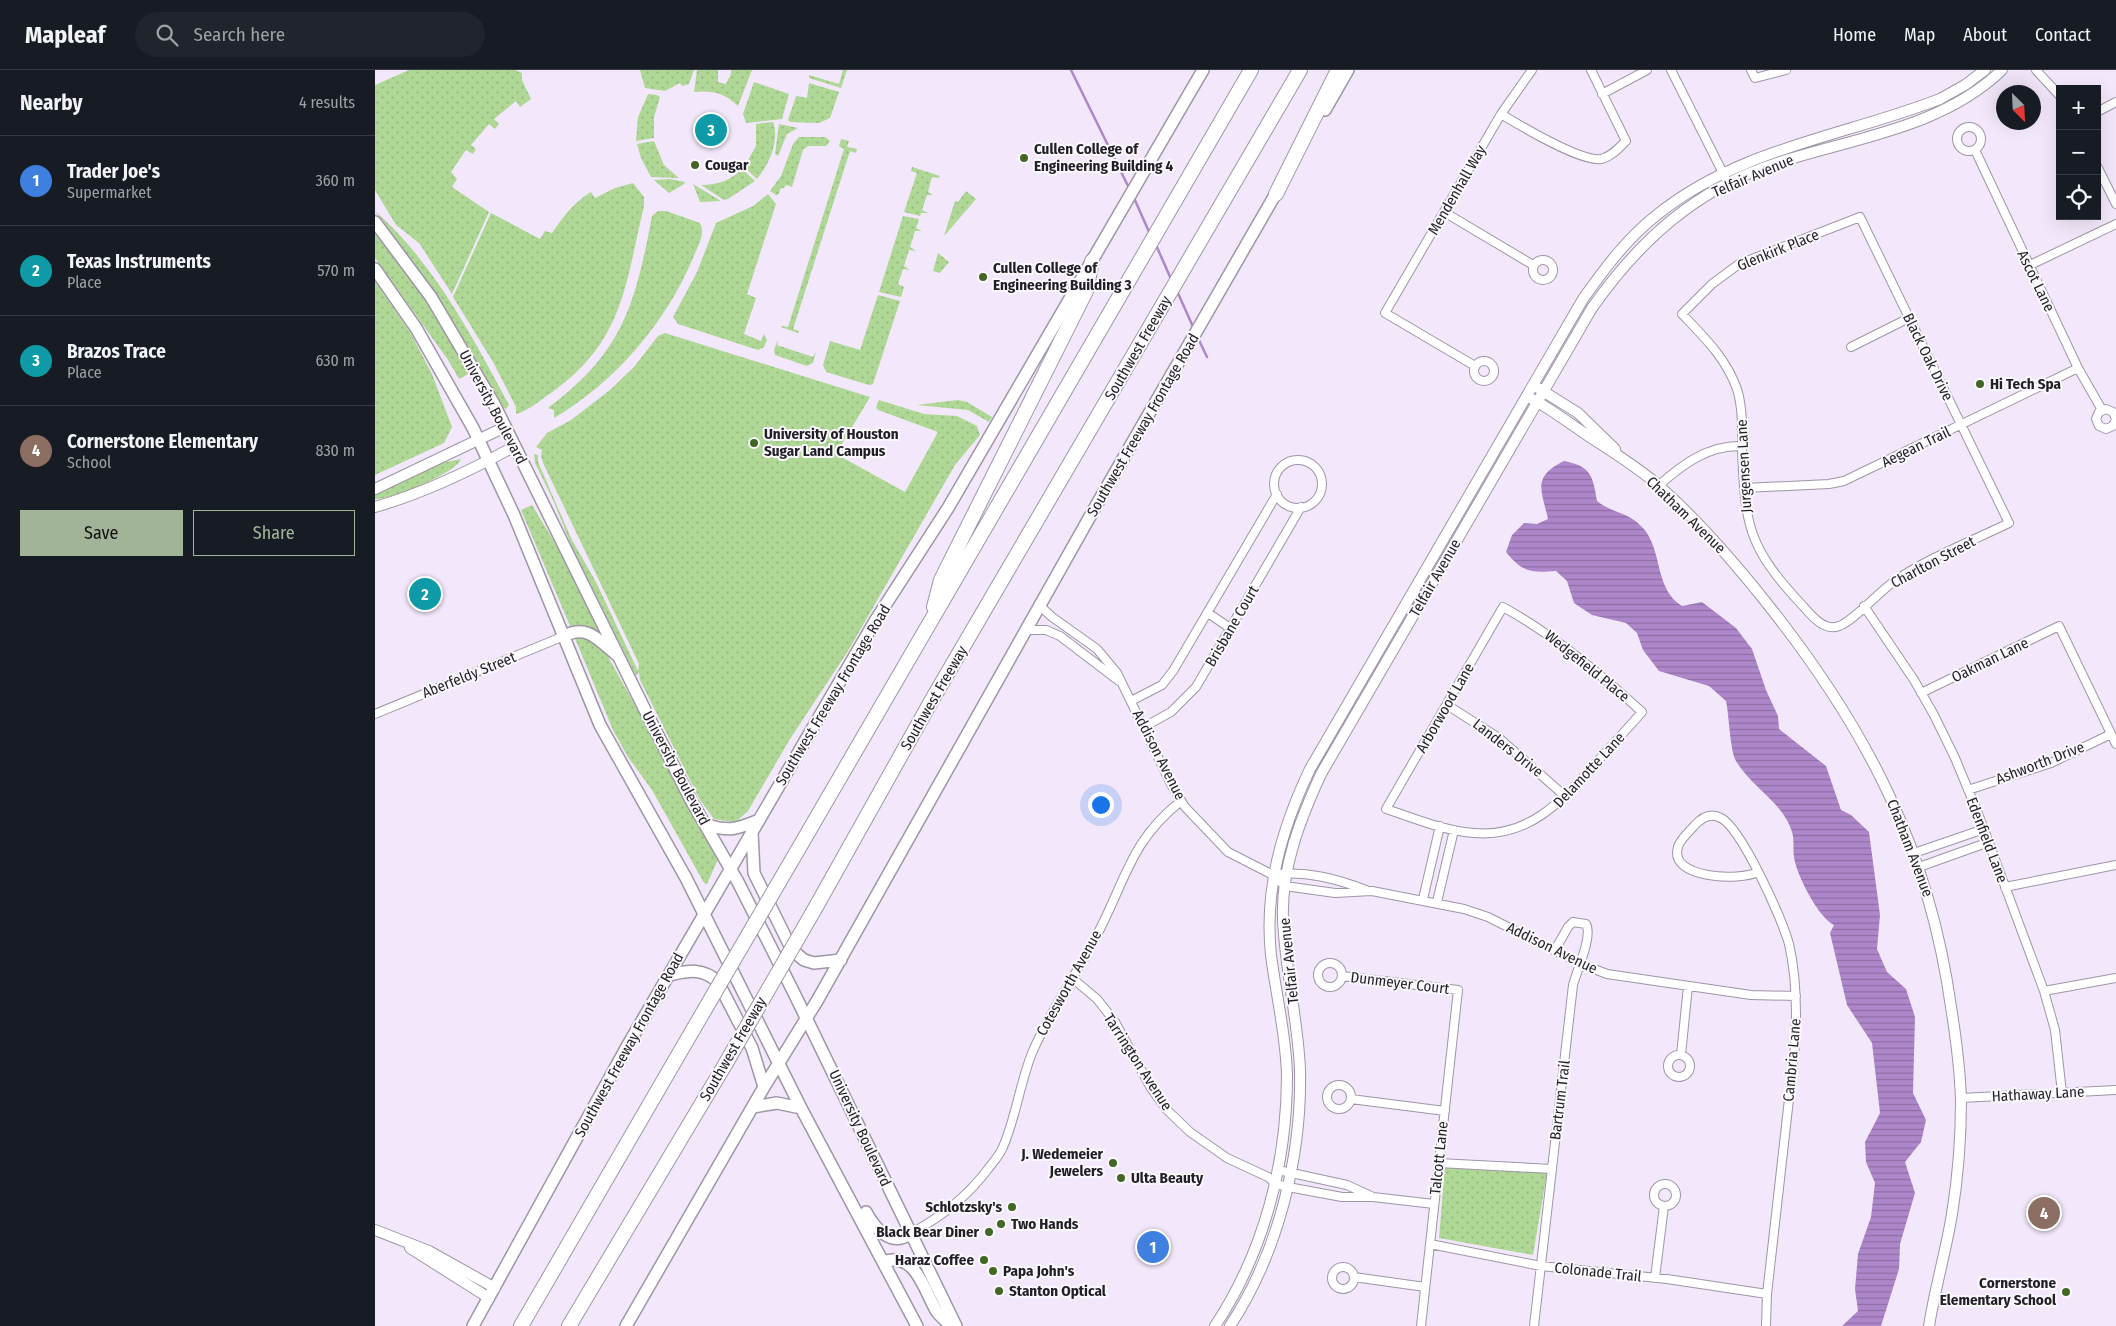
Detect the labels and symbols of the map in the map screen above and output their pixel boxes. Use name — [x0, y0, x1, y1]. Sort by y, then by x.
north arrow — [1996, 85, 2041, 130]
pin: 3 — [695, 111, 727, 149]
place label: Cullen College of Engineering Building 4 — [1034, 140, 1174, 175]
street label: Mendenhall Way — [1424, 142, 1490, 238]
street label: Telfair Avenue — [1710, 151, 1796, 201]
marker: Cullen College of Engineering Building 4 — [1018, 152, 1030, 164]
place label: Cougar — [705, 156, 749, 174]
marker: Cougar — [689, 159, 701, 171]
street label: Glenkirk Place — [1734, 225, 1822, 275]
street label: Ascot Lane — [2013, 247, 2059, 315]
place label: Cullen College of Engineering Building 3 — [993, 259, 1132, 294]
marker: Cullen College of Engineering Building 3 — [977, 271, 989, 283]
street label: Southwest Freeway — [1101, 292, 1175, 403]
street label: Black Oak Drive — [1899, 310, 1957, 404]
street label: Southwest Freeway Frontage Road — [1083, 330, 1203, 520]
street label: University Boulevard — [455, 347, 531, 467]
place label: Hi Tech Spa — [1990, 375, 2061, 393]
marker: Hi Tech Spa — [1974, 378, 1986, 390]
street label: Jurgensen Lane — [1733, 419, 1755, 513]
street label: Aegean Trail — [1879, 423, 1953, 471]
place label: University of Houston Sugar Land Campus — [764, 425, 899, 460]
marker: University of Houston Sugar Land Campus — [748, 437, 760, 449]
street label: Chatham Avenue — [1643, 473, 1729, 557]
street label: Charlton Street — [1888, 532, 1978, 592]
street label: Telfair Avenue — [1406, 536, 1464, 620]
pin: 2 — [409, 575, 441, 613]
street label: Brisbane Court — [1201, 582, 1263, 670]
street label: Southwest Freeway Frontage Road — [772, 601, 894, 789]
street label: Wedgefield Place — [1541, 626, 1633, 706]
street label: Oakman Lane — [1949, 634, 2031, 686]
street label: Southwest Freeway — [897, 642, 971, 753]
street label: Aberfeldy Street — [420, 648, 519, 702]
street label: Arborwood Lane — [1412, 660, 1478, 756]
street label: Addison Avenue — [1129, 707, 1189, 803]
street label: University Boulevard — [638, 708, 714, 828]
street label: Landers Drive — [1469, 715, 1547, 781]
street label: Delamotte Lane — [1550, 729, 1628, 811]
street label: Ashworth Drive — [1993, 738, 2087, 788]
your location — [1088, 792, 1114, 818]
street label: Edenfield Lane — [1962, 795, 2012, 885]
street label: Chatham Avenue — [1883, 797, 1937, 899]
street label: Telfair Avenue — [1276, 917, 1302, 1005]
street label: Addison Avenue — [1504, 918, 1600, 978]
street label: Cotesworth Avenue — [1033, 927, 1105, 1039]
street label: Southwest Freeway Frontage Road — [571, 950, 687, 1140]
street label: Dunmeyer Court — [1350, 968, 1450, 998]
street label: Southwest Freeway — [696, 993, 770, 1104]
street label: Tarrington Avenue — [1100, 1010, 1176, 1114]
street label: Cambria Lane — [1779, 1018, 1805, 1102]
street label: Bartrum Trail — [1546, 1059, 1574, 1141]
street label: University Boulevard — [825, 1067, 895, 1189]
street label: Hathaway Lane — [1991, 1083, 2085, 1105]
street label: Talcott Lane — [1426, 1120, 1452, 1196]
place label: J. Wedemeier Jewelers — [1020, 1145, 1103, 1180]
marker: J. Wedemeier Jewelers — [1107, 1157, 1119, 1169]
place label: Ulta Beauty — [1131, 1169, 1204, 1187]
marker: Ulta Beauty — [1115, 1172, 1127, 1184]
pin: 4 — [2028, 1194, 2060, 1232]
place label: Schlotzsky's — [925, 1198, 1002, 1216]
marker: Schlotzsky's — [1006, 1201, 1018, 1213]
place label: Two Hands — [1011, 1215, 1079, 1233]
marker: Two Hands — [995, 1218, 1007, 1230]
place label: Black Bear Diner — [876, 1223, 980, 1241]
marker: Black Bear Diner — [983, 1226, 995, 1238]
pin: 1 — [1137, 1228, 1169, 1266]
place label: Haraz Coffee — [895, 1251, 974, 1269]
marker: Haraz Coffee — [978, 1254, 990, 1266]
street label: Colonade Trail — [1554, 1258, 1643, 1286]
place label: Papa John's — [1003, 1262, 1075, 1280]
marker: Papa John's — [987, 1265, 999, 1277]
place label: Cornerstone Elementary School — [1940, 1274, 2057, 1309]
place label: Stanton Optical — [1009, 1282, 1107, 1300]
marker: Stanton Optical — [993, 1285, 1005, 1297]
marker: Cornerstone Elementary School — [2060, 1286, 2072, 1298]

